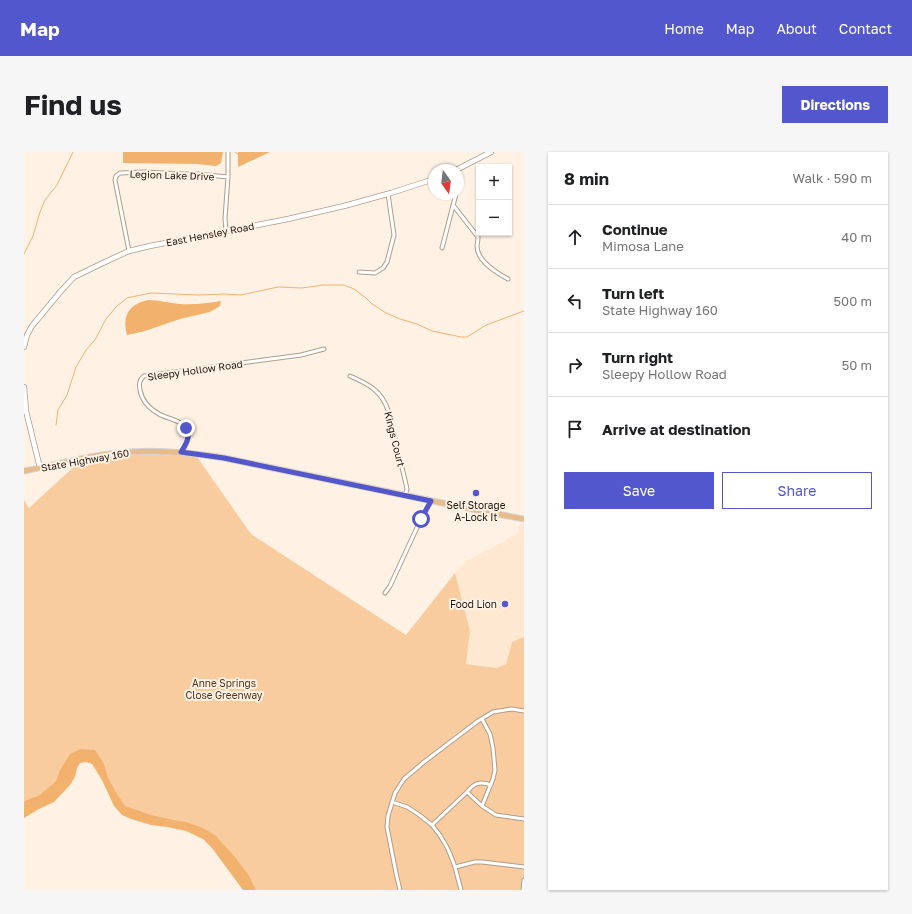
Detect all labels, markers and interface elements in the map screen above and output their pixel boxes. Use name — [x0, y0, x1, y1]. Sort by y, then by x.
text: Map — [20, 17, 60, 40]
text: Home — [664, 20, 704, 37]
text: Map — [726, 20, 754, 37]
text: About — [776, 20, 817, 37]
text: Contact — [839, 20, 892, 37]
button: Directions — [782, 86, 888, 123]
text: Find us — [24, 88, 122, 121]
north arrow — [428, 164, 464, 200]
map controls — [476, 164, 512, 236]
button: + — [476, 164, 512, 200]
street label: Legion Lake Drive — [129, 168, 215, 182]
text: 8 min — [564, 168, 609, 189]
text: Walk · 590 m — [793, 170, 872, 186]
button: − — [476, 200, 512, 236]
street label: East Hensley Road — [165, 220, 255, 248]
text: Continue — [602, 220, 668, 238]
icon: ahead — [564, 226, 586, 248]
text: 40 m — [841, 229, 872, 245]
text: Mimosa Lane — [602, 238, 684, 254]
text: Turn left — [602, 284, 664, 302]
icon: left — [564, 290, 586, 312]
text: 500 m — [834, 293, 872, 309]
text: State Highway 160 — [602, 302, 718, 318]
text: Turn right — [602, 348, 673, 366]
icon: right — [564, 354, 586, 376]
street label: Sleepy Hollow Road — [147, 357, 243, 383]
text: 50 m — [842, 357, 872, 373]
text: Sleepy Hollow Road — [602, 366, 727, 382]
street label: Kings Court — [382, 410, 408, 468]
icon: arrive — [564, 418, 586, 440]
route end — [177, 419, 195, 437]
text: Arrive at destination — [602, 420, 751, 438]
street label: State Highway 160 — [40, 446, 130, 474]
button: Save — [564, 472, 714, 509]
button: Share — [722, 472, 872, 509]
marker: Self Storage A-Lock It — [471, 488, 481, 498]
place label: Self Storage A-Lock It — [447, 499, 506, 523]
route start — [412, 510, 430, 528]
place label: Food Lion — [450, 598, 497, 610]
marker: Food Lion — [500, 599, 510, 609]
park label: Anne Springs Close Greenway — [186, 677, 263, 701]

